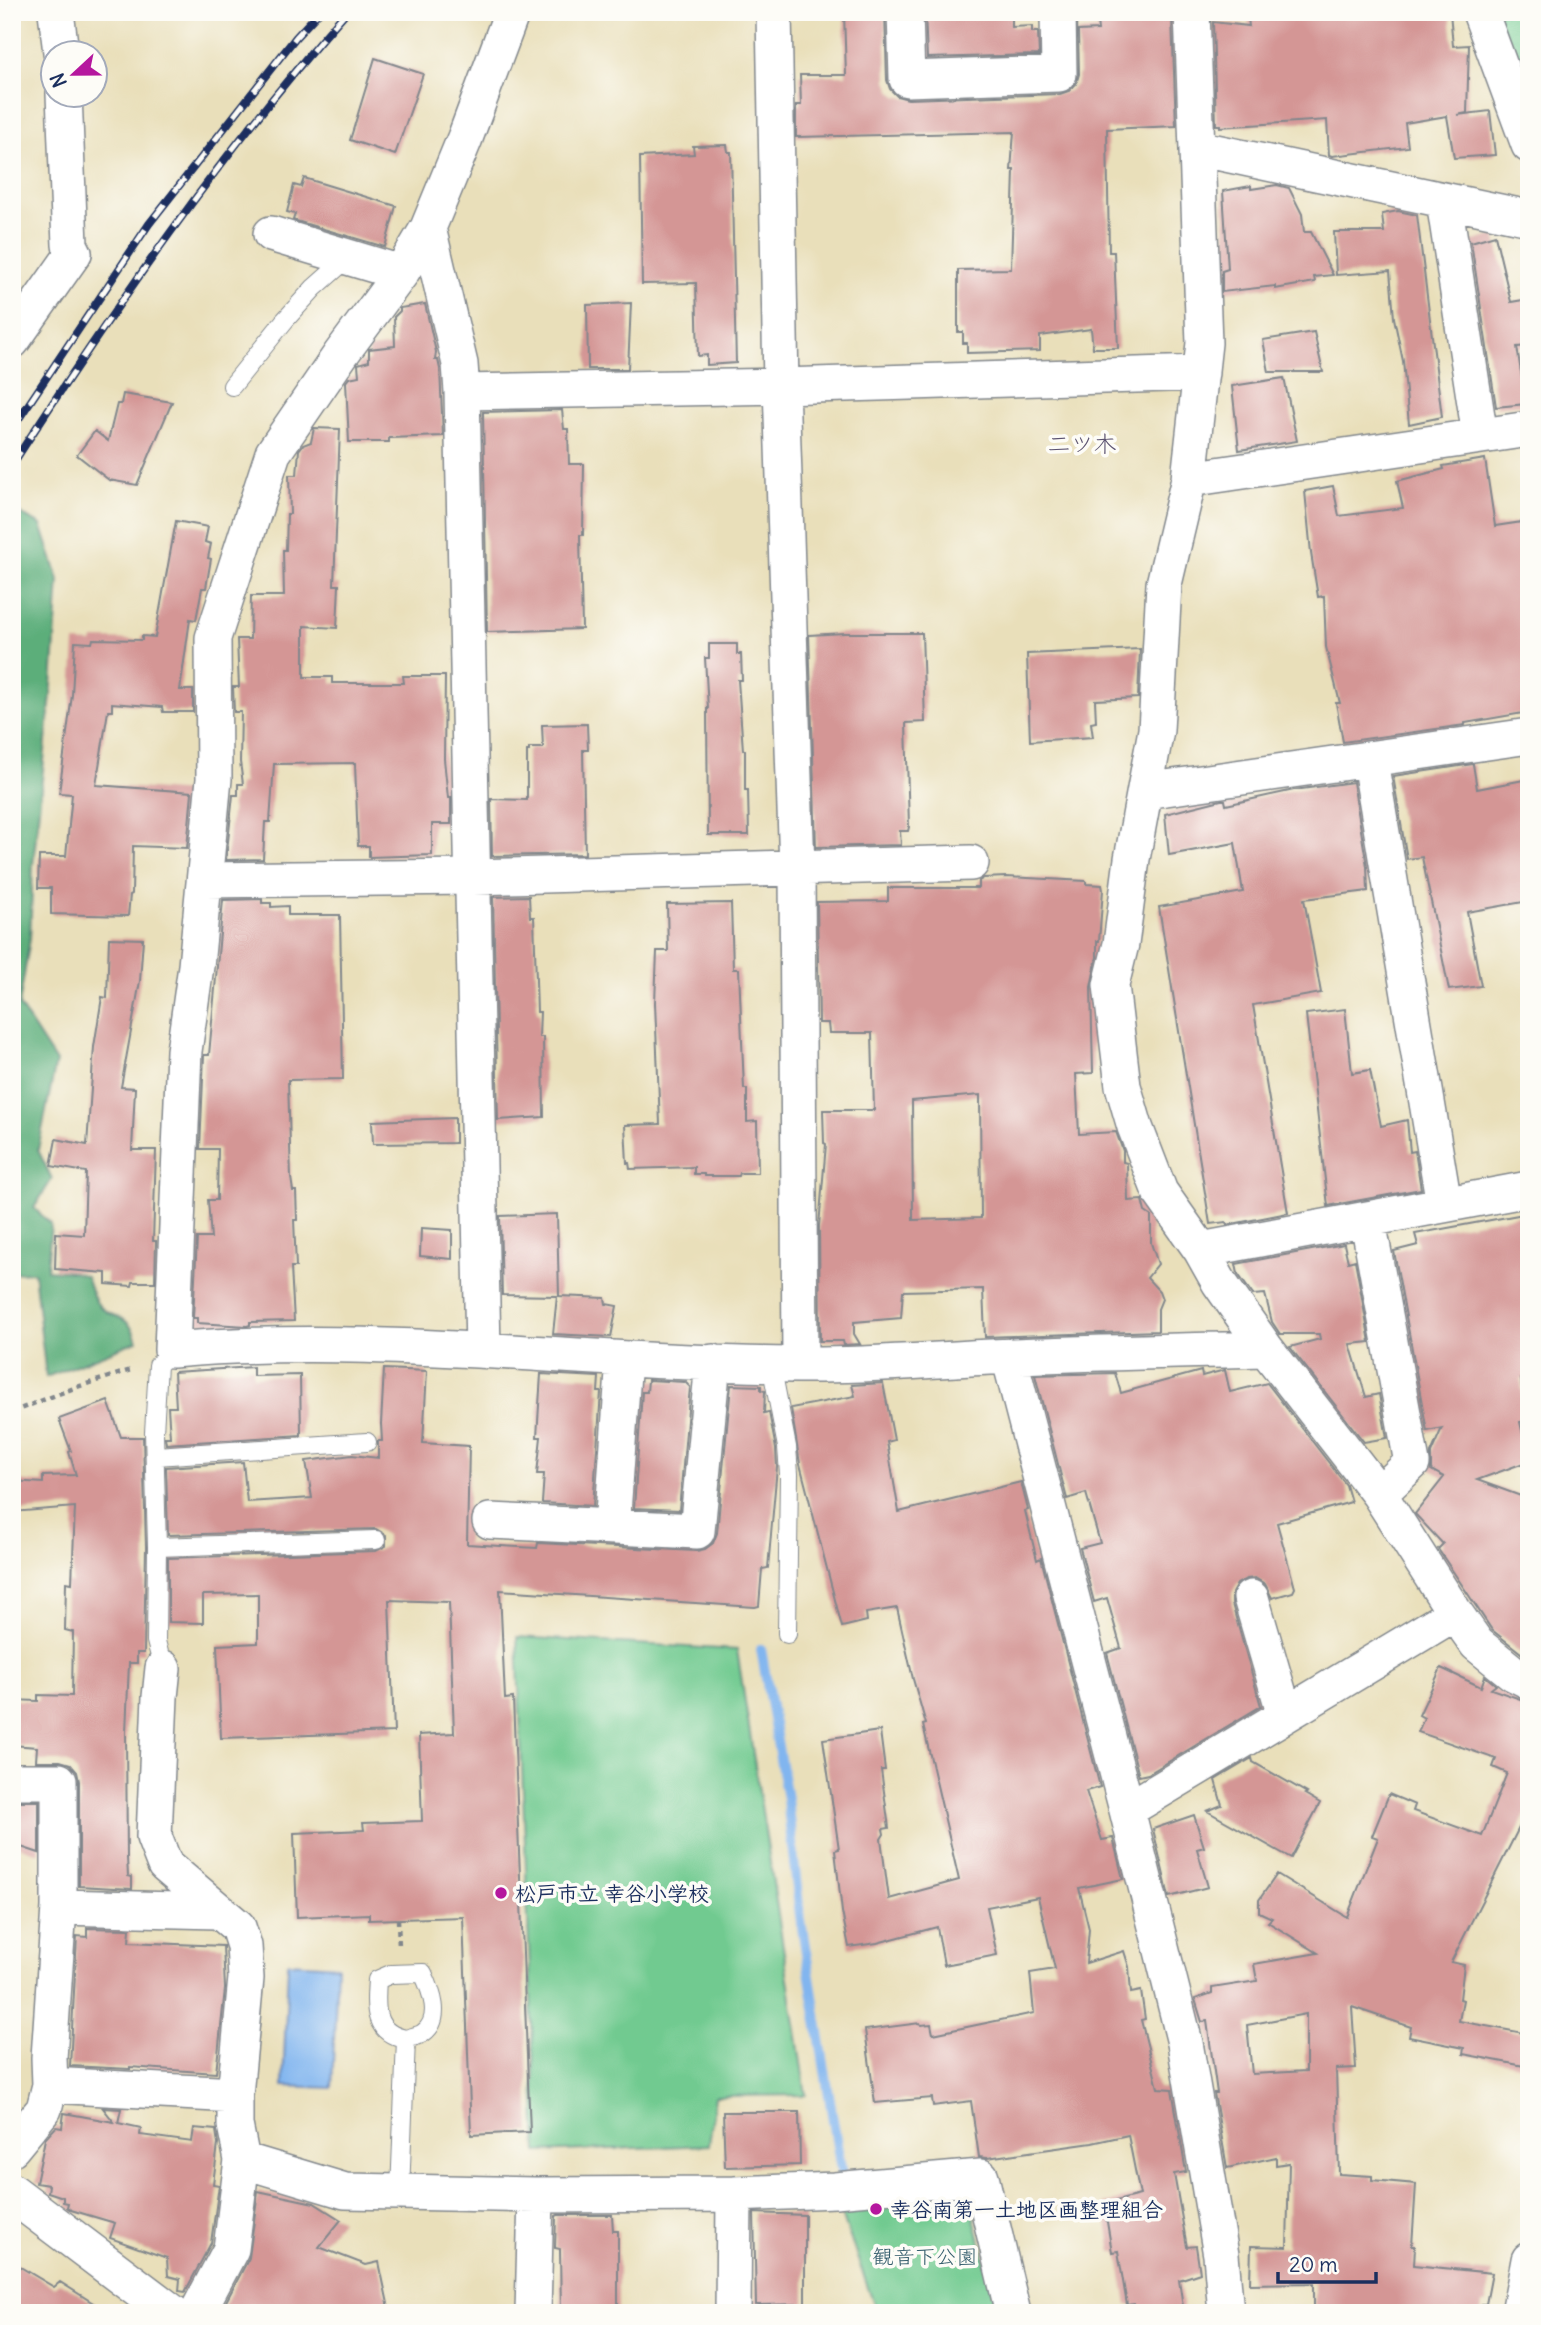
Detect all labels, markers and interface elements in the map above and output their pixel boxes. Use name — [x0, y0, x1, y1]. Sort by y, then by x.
north arrow — [38, 38, 108, 108]
text: N — [45, 70, 72, 91]
district label: 二ツ木 — [1048, 429, 1117, 458]
place label: 松戸市立 幸谷小学校 — [515, 1880, 709, 1907]
marker: 松戸市立 幸谷小学校 — [493, 1885, 509, 1901]
place label: 幸谷南第一土地区画整理組合 — [890, 2196, 1163, 2223]
marker: 幸谷南第一土地区画整理組合 — [868, 2201, 884, 2217]
scale bar — [1278, 2241, 1376, 2285]
park label: 観音下公園 — [873, 2243, 978, 2270]
text: 20 m — [1289, 2251, 1338, 2278]

